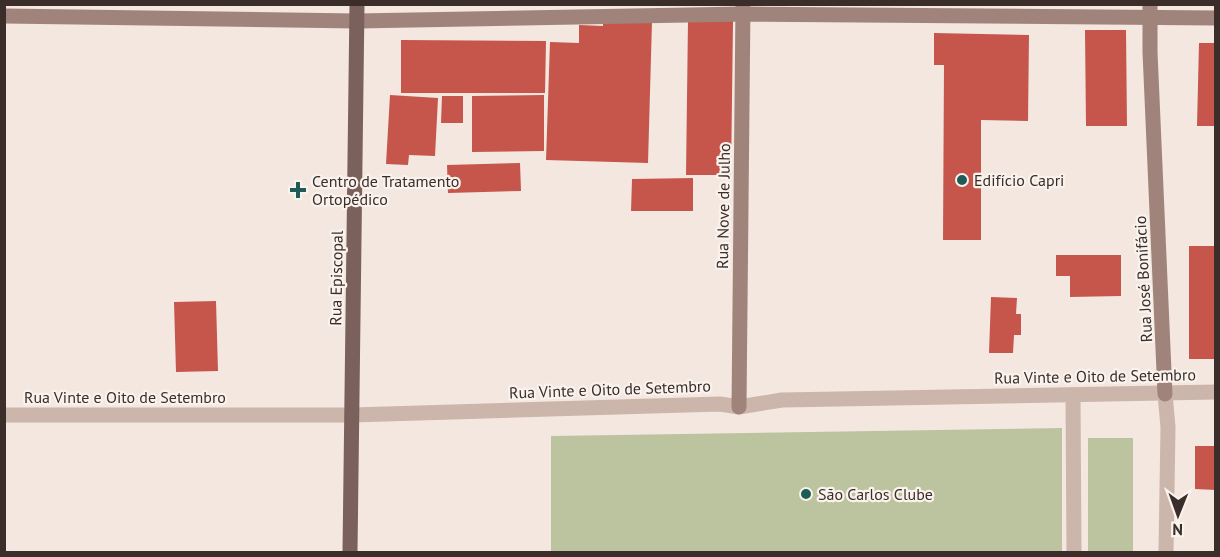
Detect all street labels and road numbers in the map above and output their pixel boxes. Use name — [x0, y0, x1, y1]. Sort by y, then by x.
street label: Rua Nove de Julho — [712, 143, 734, 269]
street label: Rua José Bonifácio — [1130, 215, 1156, 343]
street label: Rua Episcopal — [325, 230, 347, 326]
street label: Rua Vinte e Oito de Setembro — [994, 364, 1196, 388]
street label: Rua Vinte e Oito de Setembro — [509, 375, 711, 403]
street label: Rua Vinte e Oito de Setembro — [24, 387, 226, 407]

